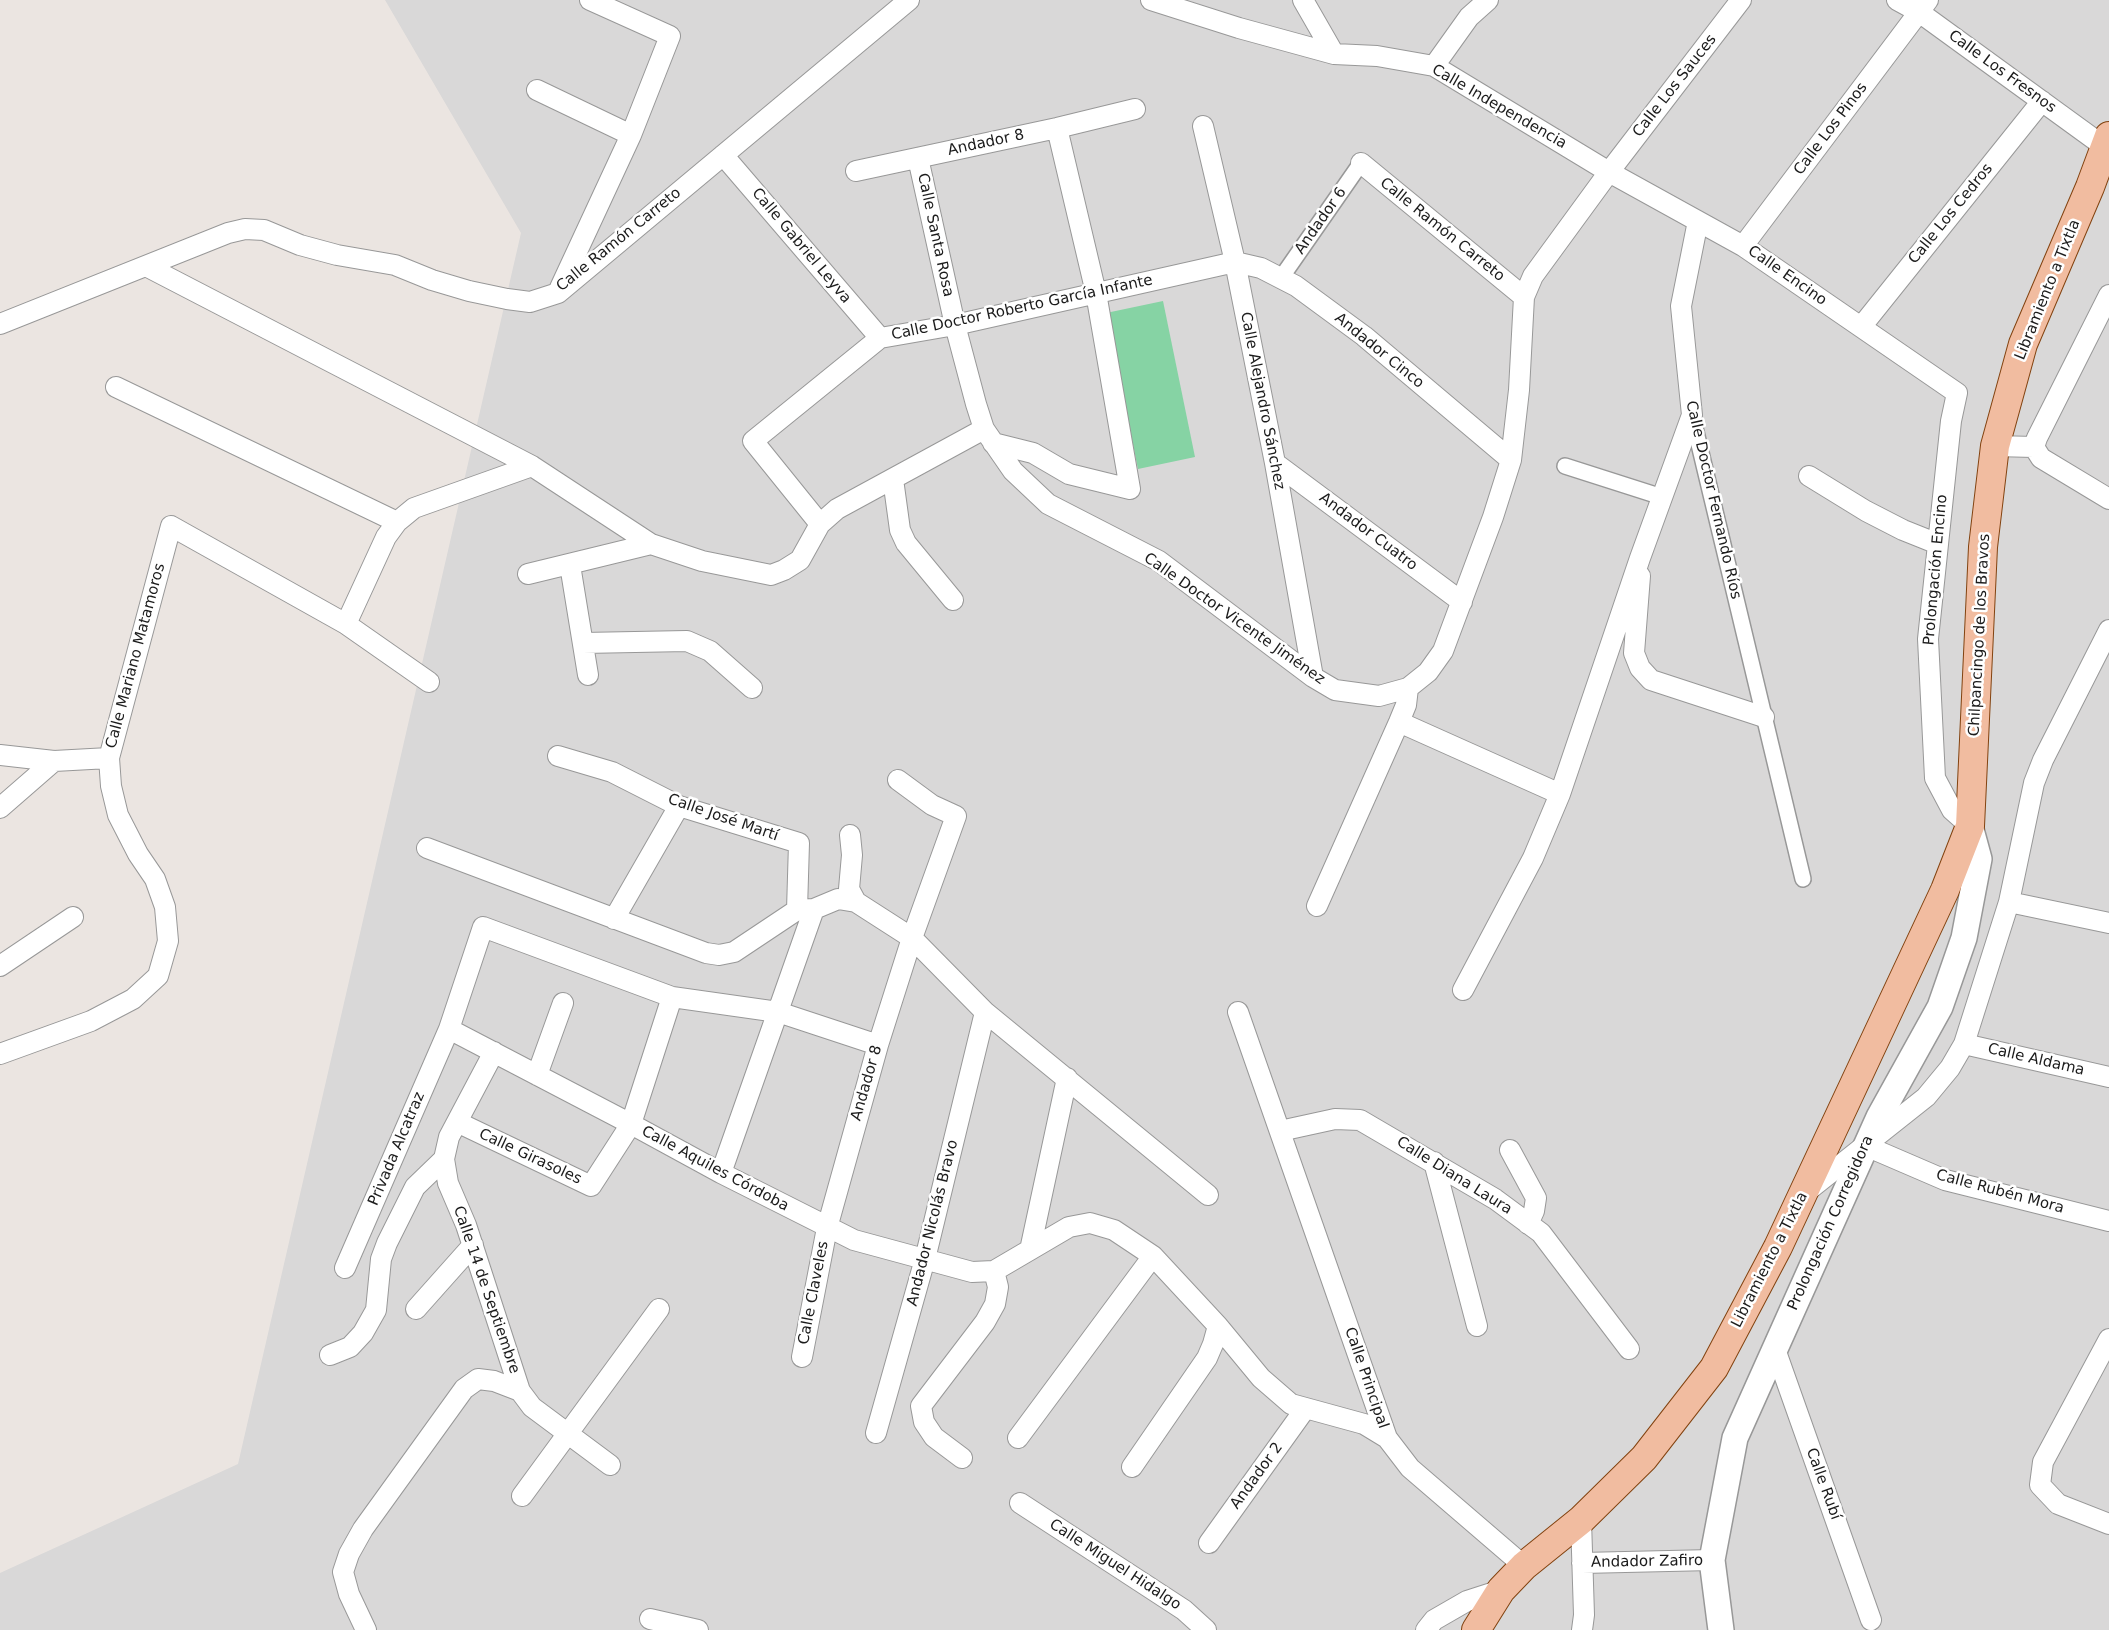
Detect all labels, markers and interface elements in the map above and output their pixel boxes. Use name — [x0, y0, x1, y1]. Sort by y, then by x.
street label: Calle Los Fresnos — [1945, 27, 2059, 117]
street label: Calle Los Sauces — [1629, 31, 1721, 141]
street label: Calle Independencia — [1428, 61, 1570, 153]
street label: Calle Los Pinos — [1790, 79, 1872, 179]
street label: Andador 8 — [946, 126, 1026, 160]
street label: Calle Los Cedros — [1905, 160, 1997, 268]
street label: Calle Santa Rosa — [913, 172, 957, 298]
street label: Calle Ramón Carreto — [1376, 174, 1508, 286]
street label: Calle Ramón Carreto — [553, 184, 685, 296]
street label: Andador 6 — [1291, 184, 1351, 258]
street label: Calle Gabriel Leyva — [747, 185, 855, 307]
street label: Libramiento a Tixtla — [2012, 217, 2084, 363]
street label: Calle Encino — [1744, 242, 1830, 310]
street label: Calle Doctor Roberto García Infante — [890, 271, 1154, 345]
street label: Andador Cinco — [1331, 309, 1427, 393]
street label: Calle Alejandro Sánchez — [1236, 310, 1288, 492]
street label: Calle Doctor Fernando Ríos — [1681, 399, 1745, 601]
street label: Andador Cuatro — [1315, 489, 1421, 575]
street label: Prolongación Encino — [1920, 494, 1952, 646]
street label: Chilpancingo de los Bravos — [1966, 533, 1994, 737]
street label: Calle Doctor Vicente Jiménez — [1140, 549, 1328, 689]
street label: Calle Mariano Matamoros — [103, 561, 169, 751]
street label: Calle José Martí — [665, 791, 781, 845]
street label: Calle Aldama — [1986, 1040, 2086, 1080]
street label: Andador 8 — [848, 1043, 886, 1123]
street label: Privada Alcatraz — [365, 1089, 429, 1209]
street label: Calle Aquiles Córdoba — [638, 1123, 792, 1215]
street label: Calle Girasoles — [476, 1125, 584, 1189]
street label: Calle Diana Laura — [1393, 1133, 1515, 1219]
street label: Prolongación Corregidora — [1784, 1133, 1878, 1313]
street label: Andador Nicolás Bravo — [904, 1138, 962, 1308]
street label: Calle Rubén Mora — [1934, 1166, 2066, 1218]
street label: Libramiento a Tixtla — [1728, 1189, 1812, 1331]
street label: Calle 14 de Septiembre — [449, 1204, 523, 1376]
street label: Calle Claveles — [795, 1240, 833, 1346]
street label: Calle Principal — [1340, 1325, 1392, 1431]
street label: Andador 2 — [1227, 1439, 1287, 1513]
street label: Calle Rubí — [1802, 1446, 1844, 1522]
street label: Calle Miguel Hidalgo — [1046, 1516, 1184, 1614]
street label: Andador Zafiro — [1591, 1552, 1703, 1572]

